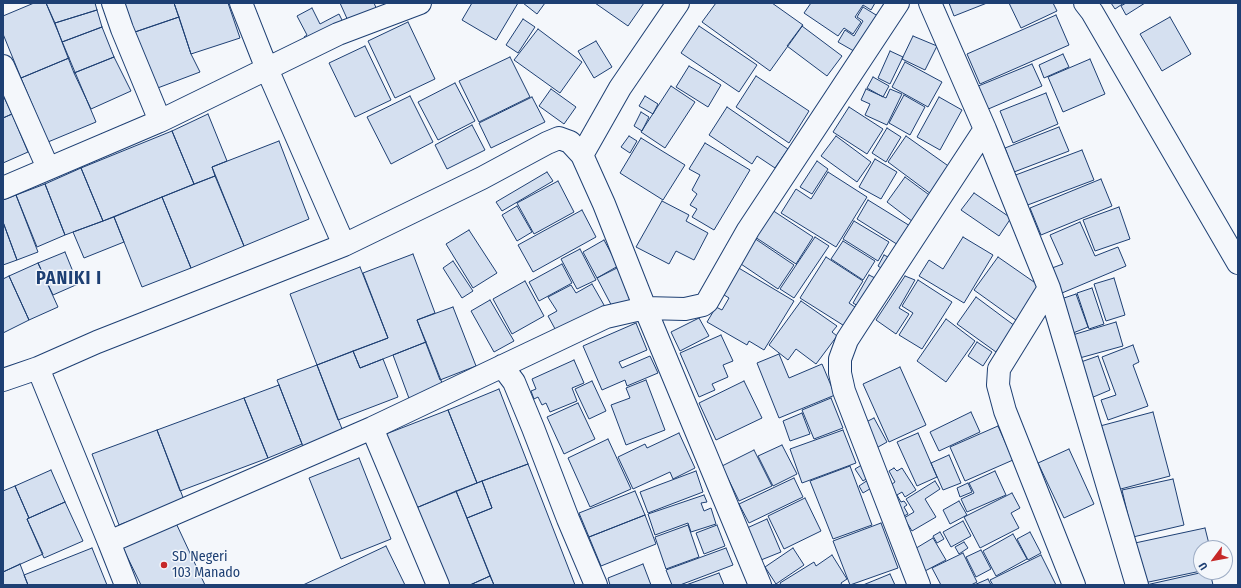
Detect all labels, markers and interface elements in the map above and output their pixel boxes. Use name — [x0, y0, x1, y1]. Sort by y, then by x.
district label: PANIKI I — [36, 268, 102, 290]
north arrow — [1193, 540, 1233, 580]
place label: SD Negeri 103 Manado — [172, 549, 240, 582]
marker: SD Negeri 103 Manado — [159, 560, 169, 570]
text: U — [1196, 560, 1210, 572]

